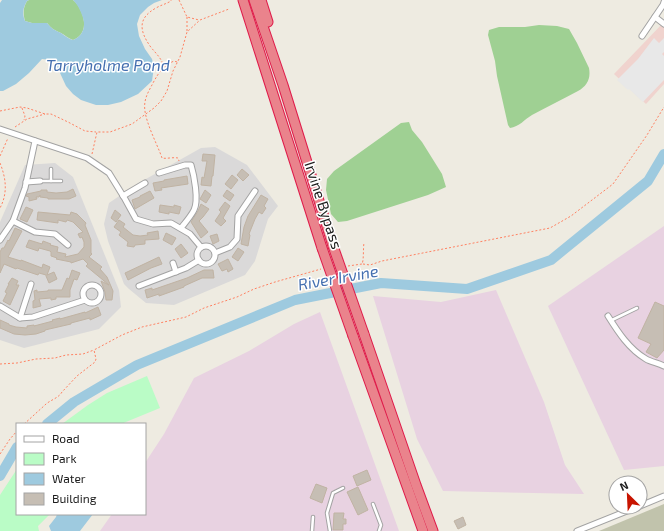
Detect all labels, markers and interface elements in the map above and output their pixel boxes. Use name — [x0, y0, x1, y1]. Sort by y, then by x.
water label: Tarryholme Pond — [46, 55, 170, 75]
street label: Irvine Bypass — [301, 159, 347, 251]
water label: River Irvine — [296, 261, 380, 293]
legend — [16, 423, 146, 515]
text: Road — [52, 431, 80, 445]
text: Park — [52, 451, 77, 465]
text: Water — [52, 471, 86, 485]
north arrow — [608, 475, 648, 515]
text: N — [617, 478, 630, 493]
text: Building — [52, 491, 97, 505]

